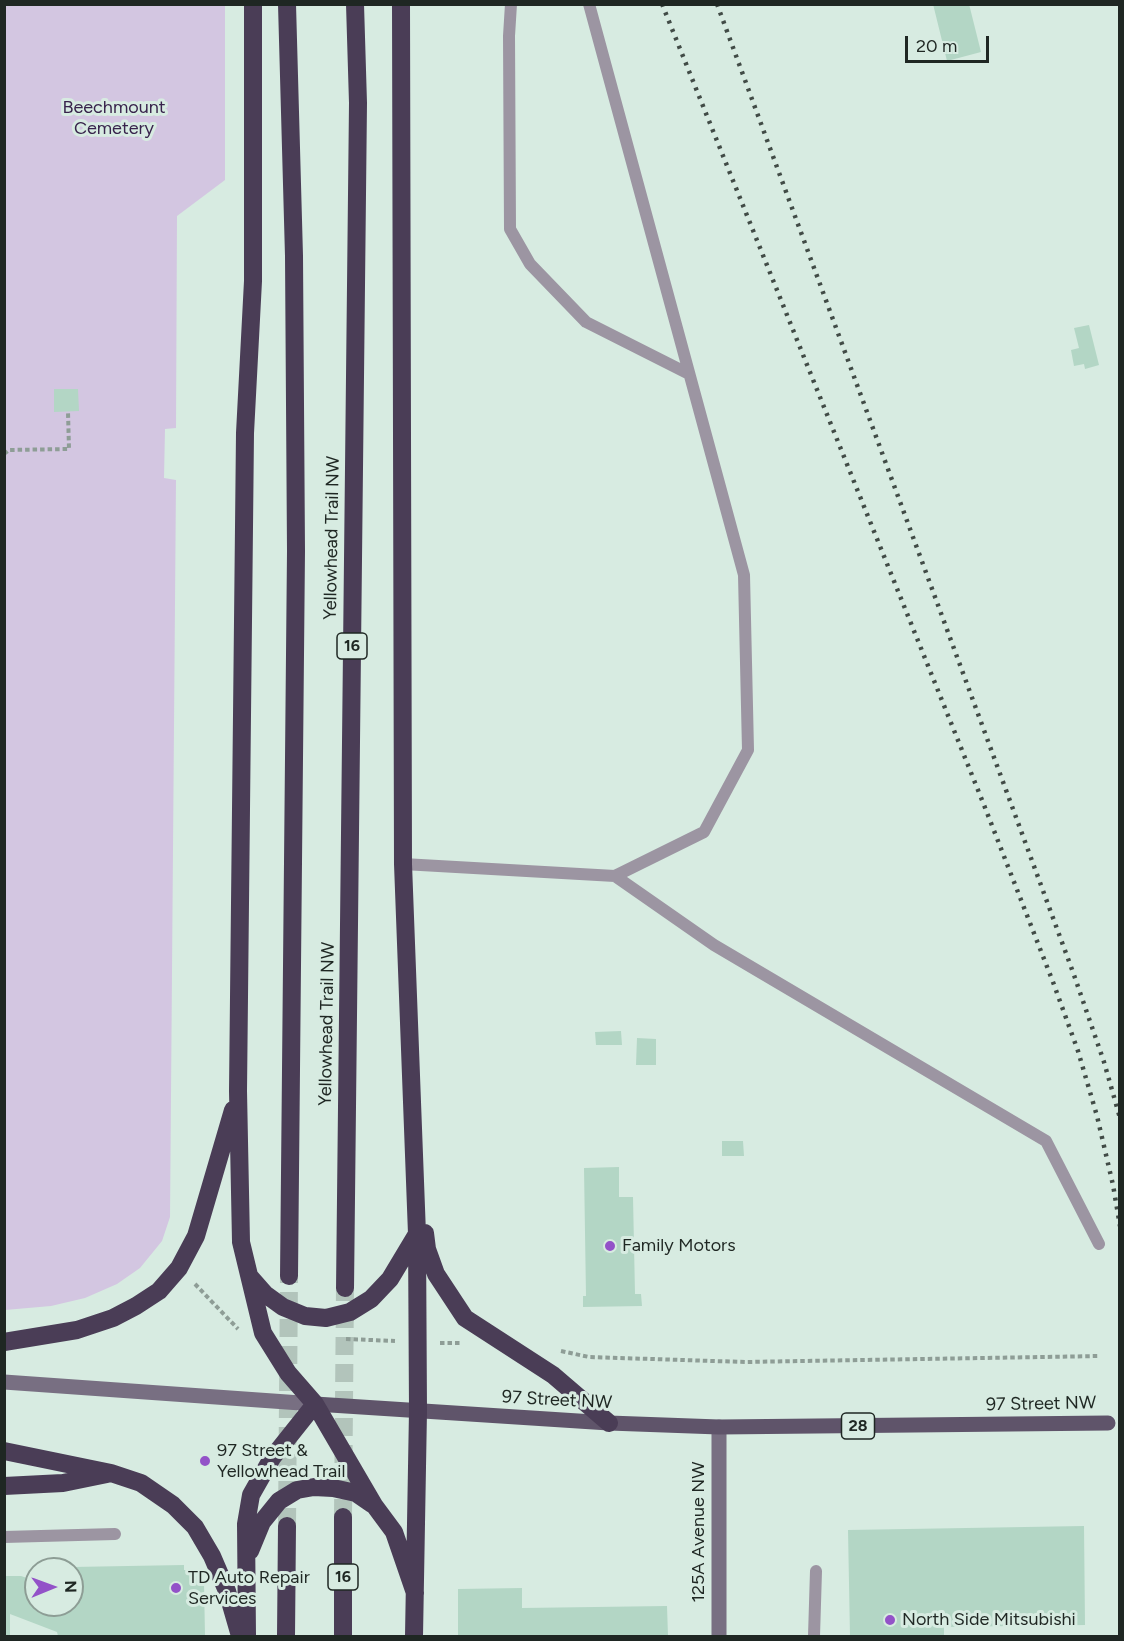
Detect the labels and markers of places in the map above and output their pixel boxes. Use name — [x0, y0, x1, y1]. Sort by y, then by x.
place label: Family Motors — [622, 1235, 736, 1257]
marker: Family Motors — [603, 1239, 617, 1253]
place label: 97 Street & Yellowhead Trail — [217, 1440, 345, 1482]
marker: 97 Street & Yellowhead Trail — [198, 1454, 212, 1468]
place label: TD Auto Repair Services — [188, 1567, 310, 1610]
marker: TD Auto Repair Services — [169, 1581, 183, 1595]
place label: North Side Mitsubishi — [902, 1609, 1076, 1631]
marker: North Side Mitsubishi — [883, 1613, 897, 1627]

